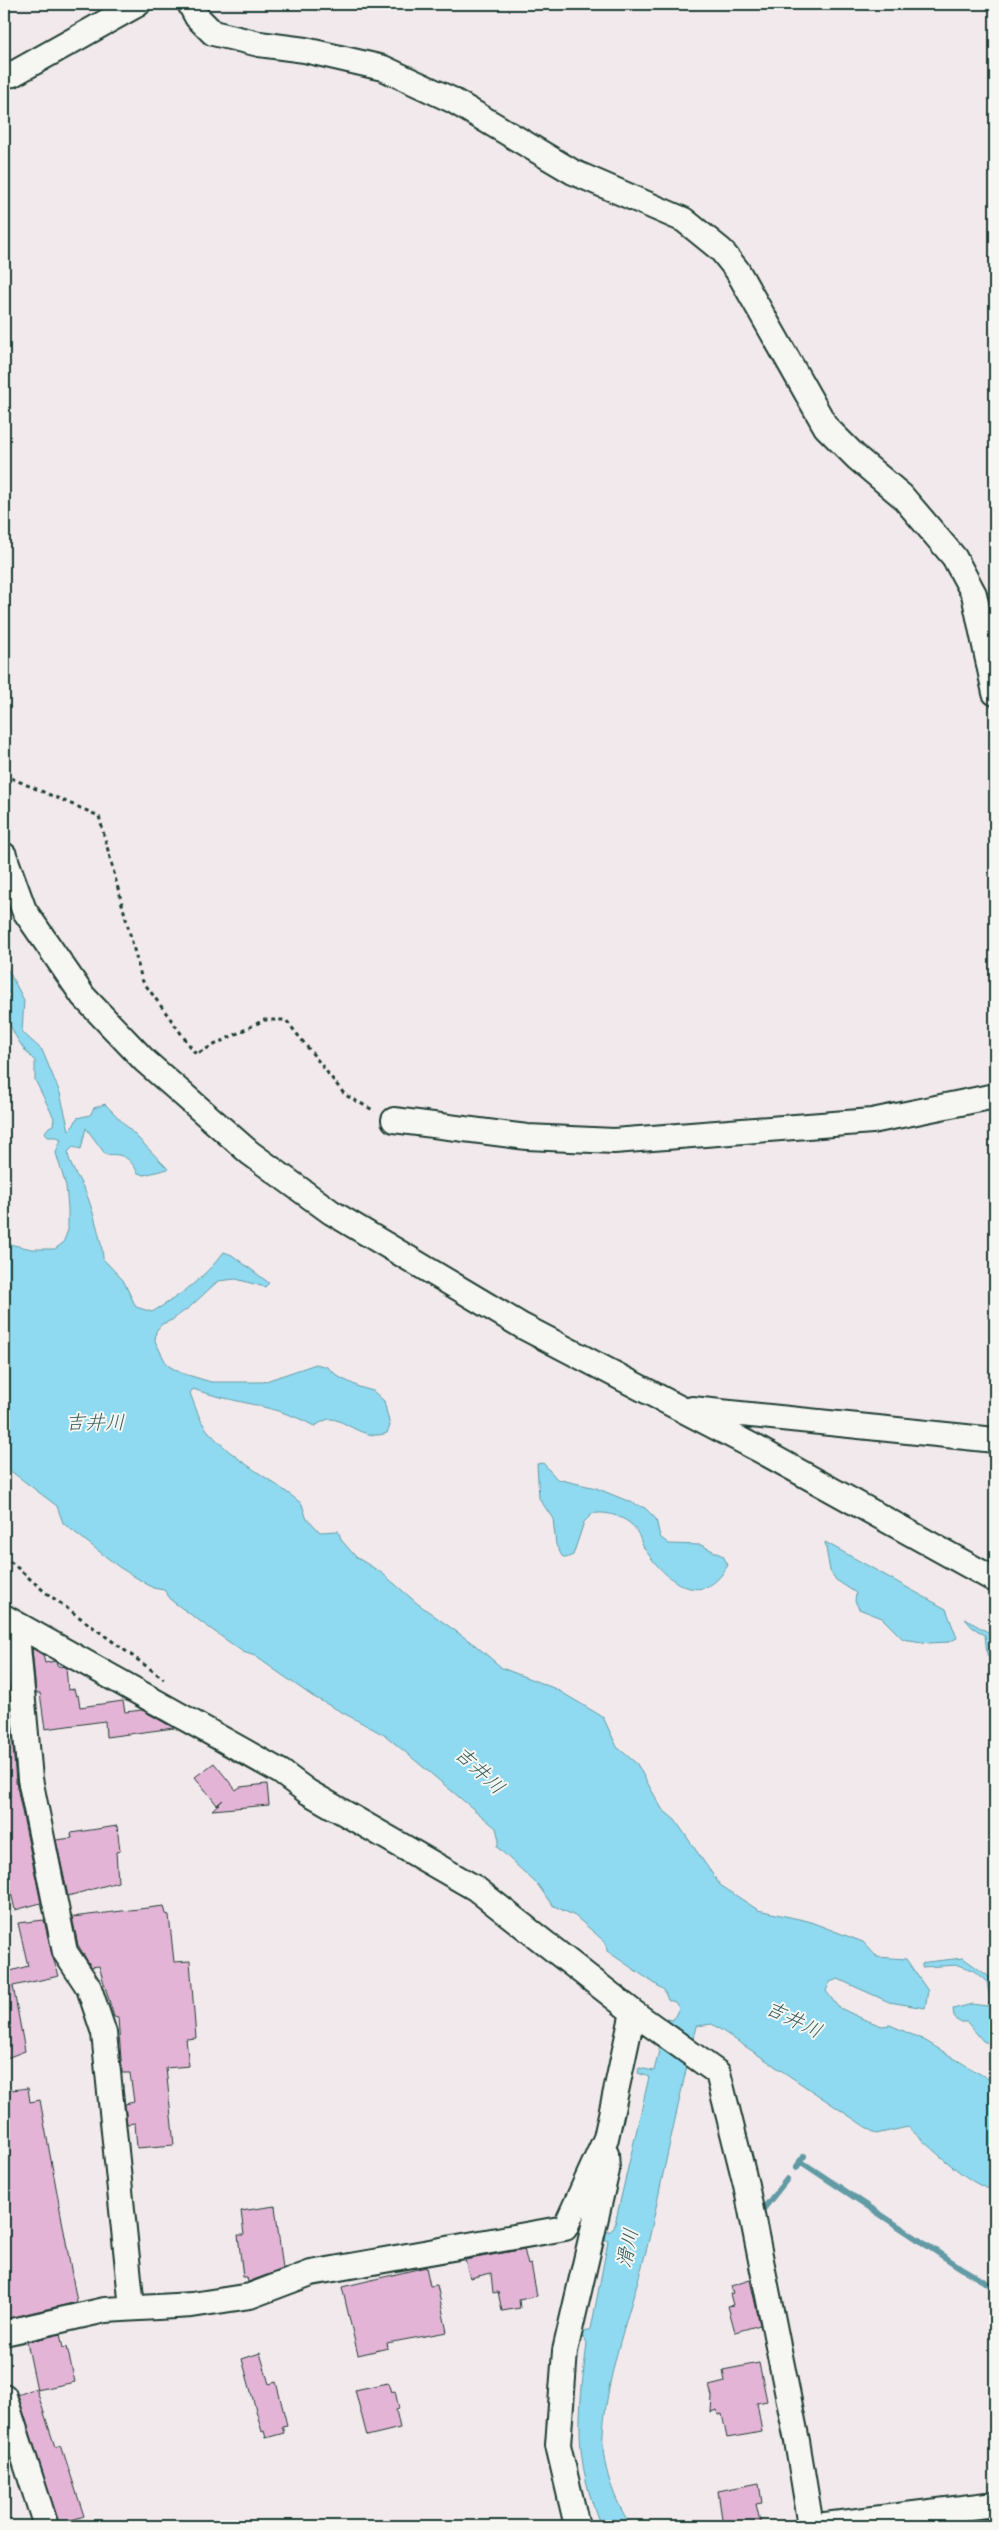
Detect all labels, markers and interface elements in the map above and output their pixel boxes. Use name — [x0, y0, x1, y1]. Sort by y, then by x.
water label: 吉井川 — [65, 1411, 125, 1434]
water label: 吉井川 — [450, 1741, 509, 1799]
water label: 吉井川 — [762, 1996, 826, 2043]
water label: 滑川 — [612, 2226, 643, 2270]

